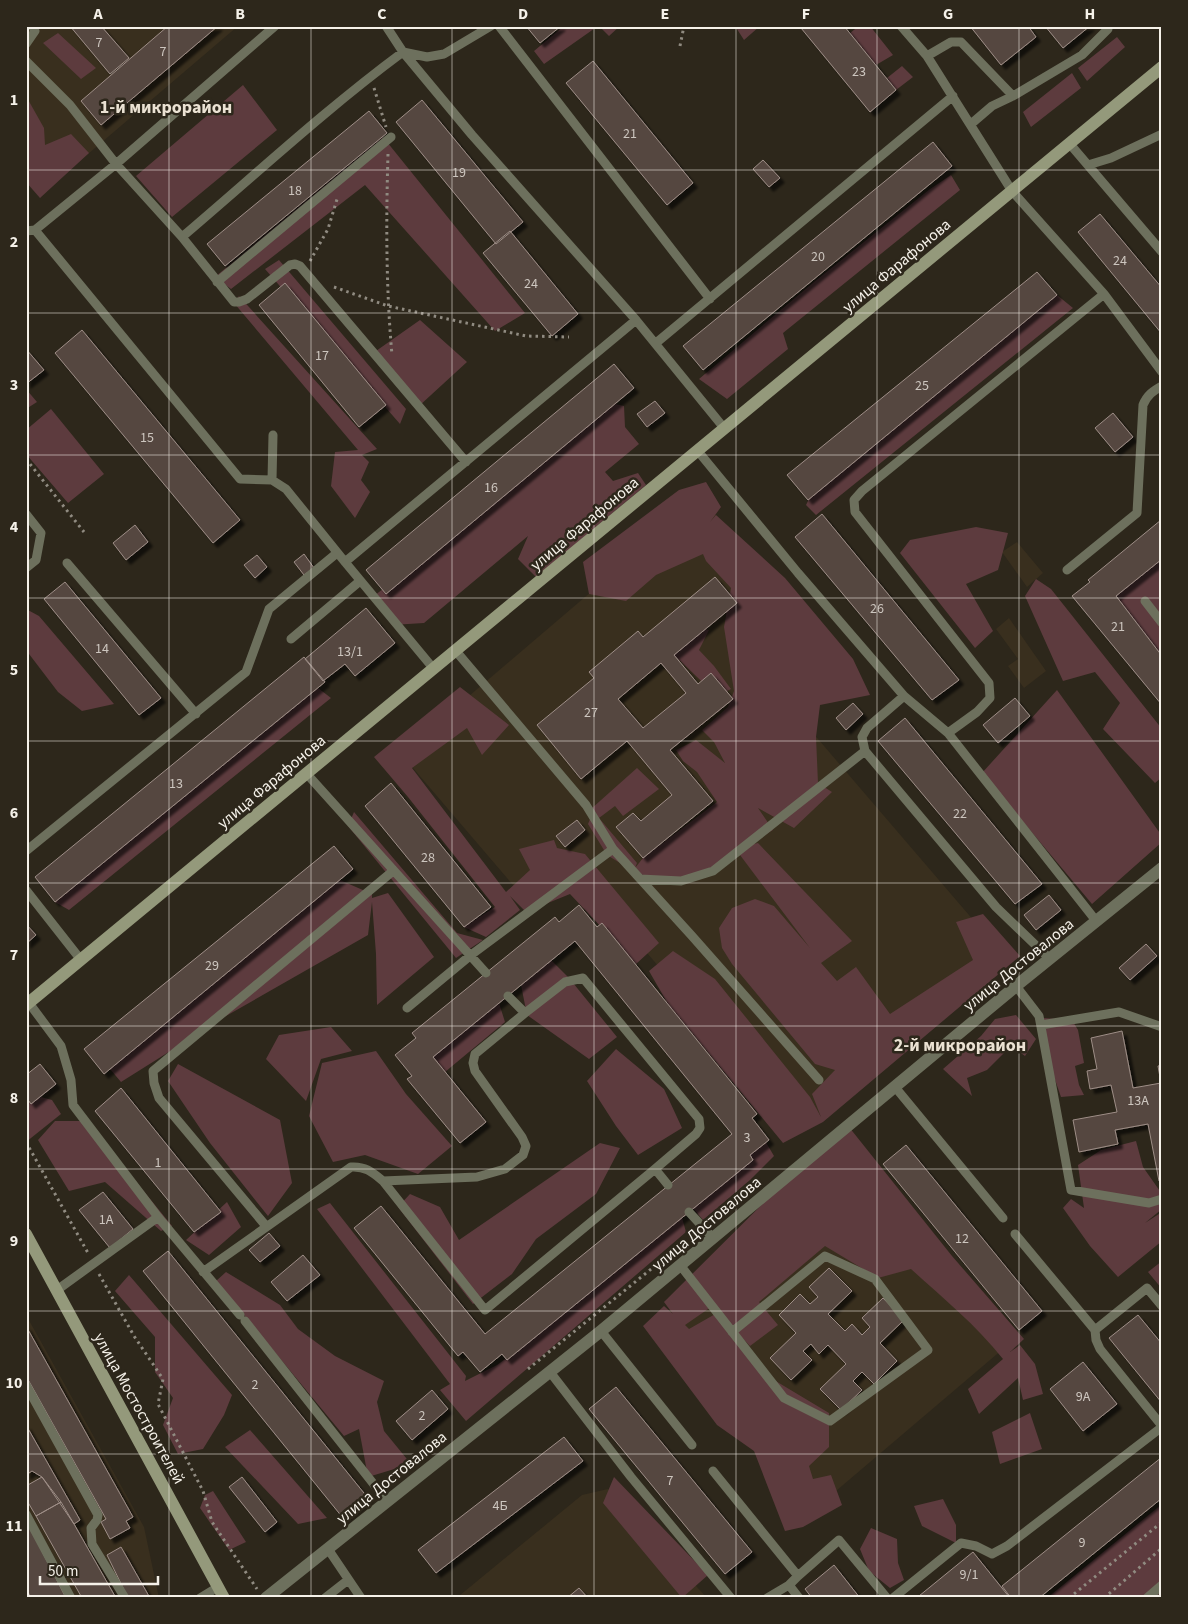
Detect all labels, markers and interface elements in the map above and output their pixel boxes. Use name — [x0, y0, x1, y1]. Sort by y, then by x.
text: A — [92, 3, 103, 25]
text: B — [235, 3, 245, 25]
text: C — [377, 3, 387, 25]
text: D — [518, 3, 528, 25]
text: E — [661, 3, 669, 25]
text: F — [802, 3, 810, 25]
text: G — [943, 3, 953, 25]
text: H — [1085, 3, 1095, 25]
house number: 7 — [96, 33, 103, 53]
house number: 7 — [160, 42, 167, 62]
house number: 23 — [852, 62, 866, 82]
text: 1 — [10, 89, 18, 111]
district label: 1-й микрорайон — [100, 95, 232, 120]
house number: 21 — [623, 124, 637, 144]
house number: 19 — [452, 163, 466, 183]
house number: 18 — [288, 181, 302, 201]
street label: улица Фарафонова — [838, 214, 956, 318]
text: 2 — [10, 231, 18, 253]
house number: 20 — [811, 247, 825, 267]
house number: 24 — [1113, 251, 1127, 271]
house number: 24 — [524, 274, 538, 294]
house number: 17 — [315, 346, 329, 366]
text: 3 — [10, 374, 18, 396]
house number: 25 — [915, 376, 929, 396]
house number: 15 — [140, 428, 154, 448]
street label: улица Фарафонова — [526, 472, 644, 576]
house number: 16 — [484, 478, 498, 498]
text: 4 — [10, 516, 19, 538]
house number: 26 — [870, 599, 884, 619]
house number: 21 — [1111, 617, 1125, 637]
house number: 14 — [95, 639, 109, 659]
house number: 13/1 — [337, 642, 363, 662]
text: 5 — [10, 659, 18, 681]
house number: 27 — [584, 703, 598, 723]
street label: улица Фарафонова — [213, 730, 331, 834]
house number: 13 — [169, 774, 183, 794]
text: 6 — [10, 802, 18, 824]
house number: 22 — [953, 804, 967, 824]
house number: 28 — [421, 848, 435, 868]
street label: улица Достовалова — [959, 913, 1079, 1016]
text: 7 — [10, 944, 18, 966]
house number: 29 — [205, 956, 219, 976]
district label: 2-й микрорайон — [894, 1033, 1026, 1058]
text: 8 — [10, 1087, 18, 1109]
house number: 13А — [1127, 1091, 1149, 1111]
house number: 3 — [744, 1128, 751, 1148]
house number: 1 — [155, 1153, 162, 1173]
street label: улица Достовалова — [647, 1171, 766, 1276]
house number: 1А — [99, 1210, 114, 1230]
house number: 12 — [955, 1229, 969, 1249]
text: 9 — [10, 1230, 18, 1252]
street label: улица Мостостроителей — [88, 1329, 190, 1488]
text: 10 — [6, 1372, 22, 1394]
house number: 2 — [252, 1375, 259, 1395]
house number: 9А — [1076, 1387, 1091, 1407]
house number: 2 — [419, 1406, 426, 1426]
street label: улица Достовалова — [332, 1426, 452, 1529]
house number: 7 — [667, 1471, 674, 1491]
house number: 4Б — [492, 1496, 508, 1516]
text: 11 — [6, 1515, 22, 1537]
house number: 9 — [1079, 1533, 1086, 1553]
scale bar — [40, 1554, 158, 1586]
text: 50 m — [48, 1561, 78, 1582]
house number: 9/1 — [960, 1565, 978, 1585]

